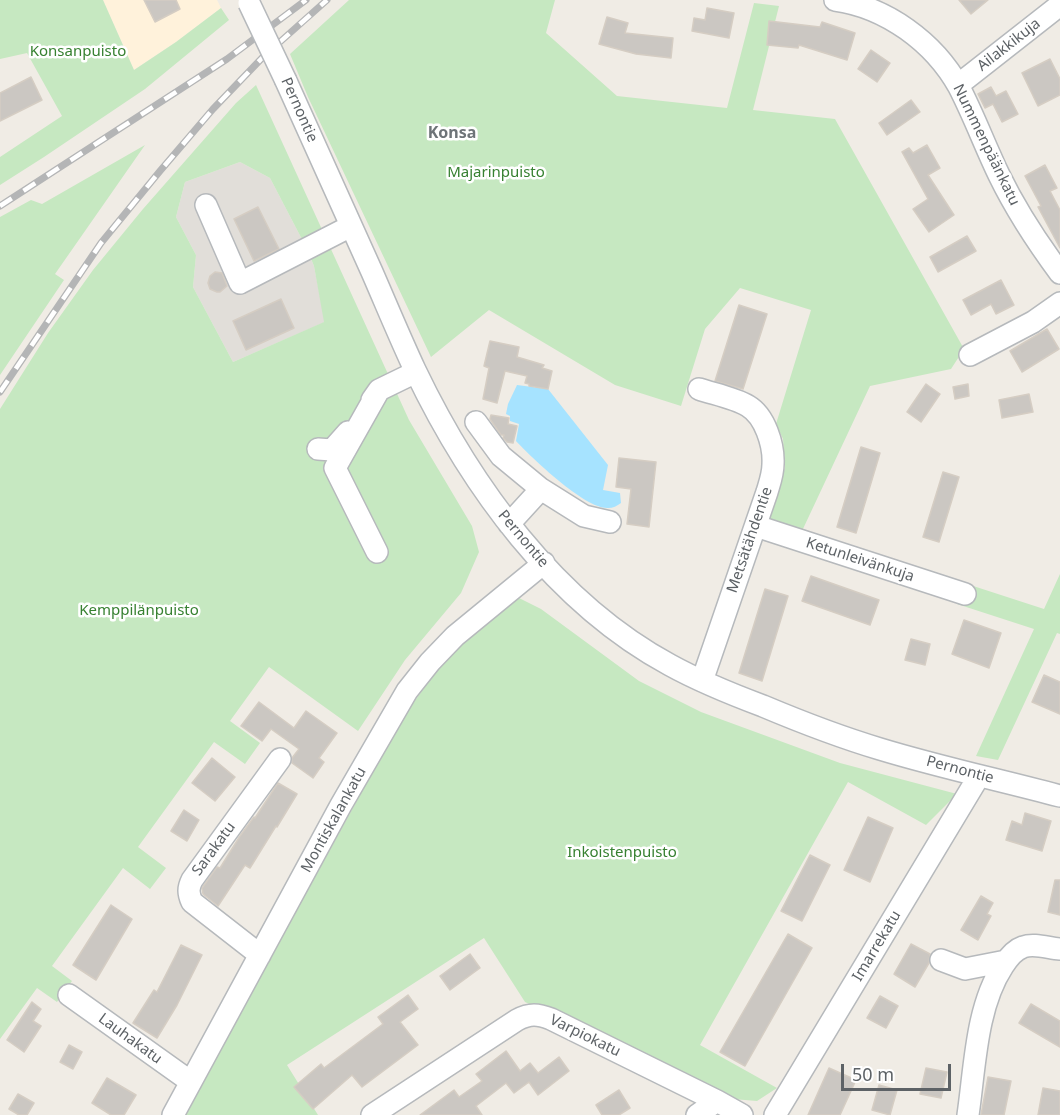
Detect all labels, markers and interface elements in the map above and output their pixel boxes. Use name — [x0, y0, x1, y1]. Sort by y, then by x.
street label: Ailakkikuja — [974, 15, 1044, 75]
park label: Konsanpuisto — [30, 43, 126, 61]
street label: Pernontie — [277, 75, 321, 145]
street label: Nummenpäänkatu — [949, 81, 1023, 209]
district label: Konsa — [428, 123, 476, 143]
park label: Majarinpuisto — [447, 164, 545, 182]
street label: Metsätähdentie — [723, 485, 777, 595]
street label: Pernontie — [494, 507, 552, 571]
street label: Ketunleivänkuja — [804, 534, 916, 586]
park label: Kemppilänpuisto — [79, 602, 199, 620]
street label: Pernontie — [924, 752, 996, 788]
street label: Montiskalankatu — [298, 764, 370, 876]
street label: Sarakatu — [188, 819, 240, 879]
park label: Inkoistenpuisto — [567, 844, 677, 862]
street label: Imarrekatu — [849, 907, 905, 985]
street label: Lauhakatu — [95, 1010, 165, 1068]
street label: Varpiokatu — [547, 1011, 623, 1061]
scale bar — [844, 1052, 954, 1090]
text: 50 m — [852, 1062, 894, 1086]

